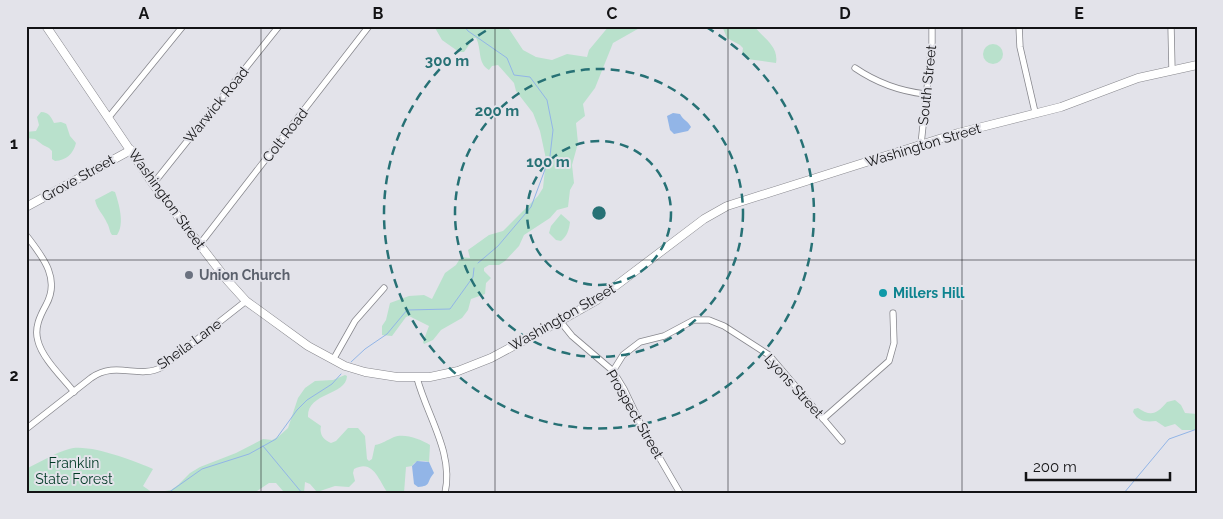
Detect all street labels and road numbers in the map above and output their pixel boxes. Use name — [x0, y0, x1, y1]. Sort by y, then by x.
street label: South Street — [915, 44, 939, 126]
street label: Warwick Road — [180, 64, 252, 146]
street label: Colt Road — [259, 105, 311, 165]
street label: Washington Street — [863, 120, 983, 170]
street label: Washington Street — [125, 146, 209, 252]
street label: Grove Street — [39, 151, 117, 205]
street label: Washington Street — [506, 280, 618, 354]
street label: Sheila Lane — [154, 315, 224, 373]
street label: Lyons Street — [761, 351, 827, 421]
street label: Prospect Street — [603, 367, 667, 462]

